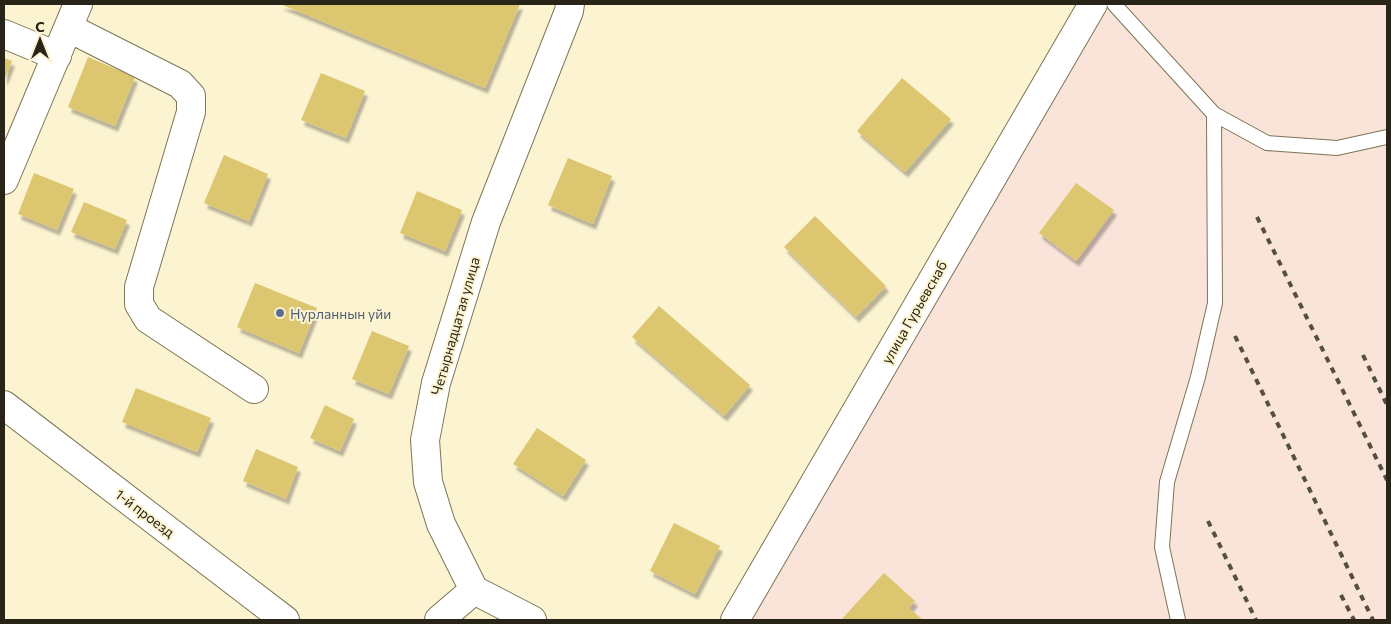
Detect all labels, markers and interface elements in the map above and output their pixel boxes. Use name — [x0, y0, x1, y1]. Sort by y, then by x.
north arrow — [15, 15, 65, 65]
text: С — [35, 18, 45, 35]
street label: Четырнадцатая улица — [427, 255, 483, 397]
street label: улица Гурьевснаб — [878, 257, 950, 367]
place label: Нурланнын уйи — [290, 305, 391, 322]
marker: Нурланнын уйи — [274, 307, 286, 319]
street label: 1-й проезд — [112, 485, 178, 541]

